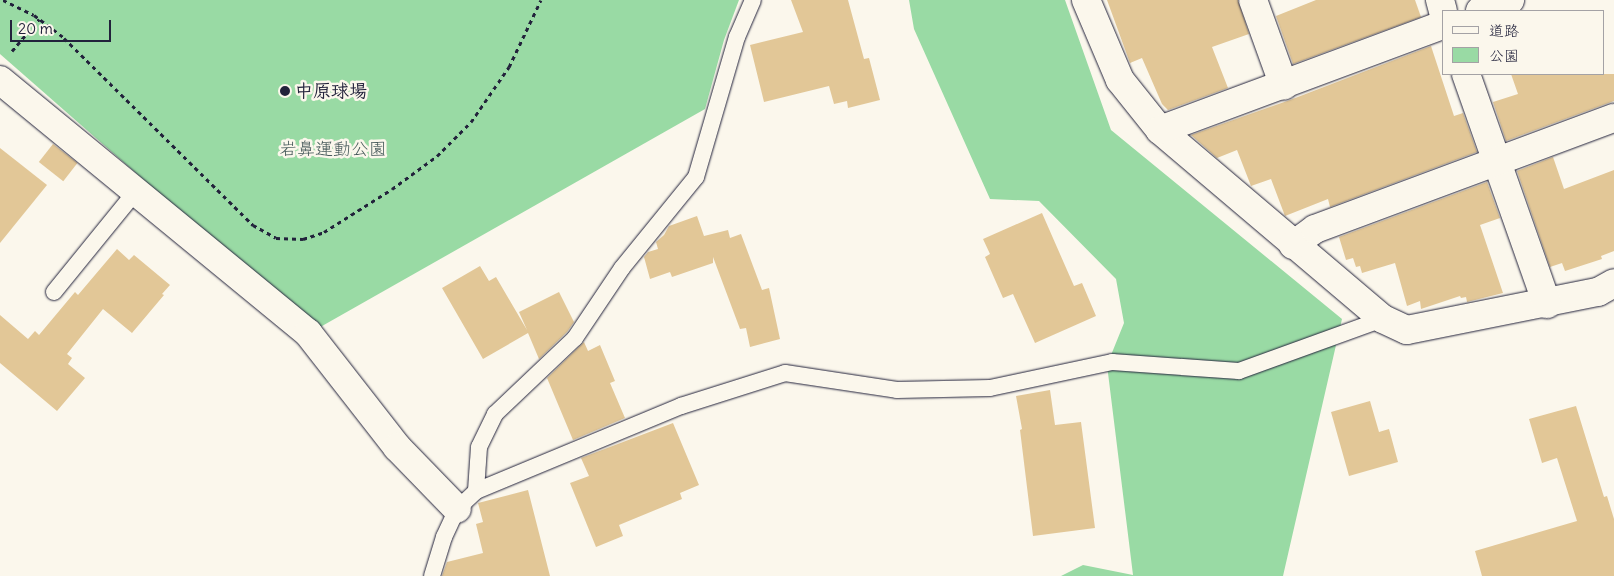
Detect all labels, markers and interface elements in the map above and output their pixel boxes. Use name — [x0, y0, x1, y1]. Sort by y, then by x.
scale bar — [12, 10, 114, 42]
legend — [1442, 10, 1604, 75]
text: 20 m — [18, 19, 53, 38]
text: 道路 — [1489, 21, 1519, 40]
text: 公園 — [1489, 46, 1519, 65]
place label: 中原球場 — [295, 80, 367, 102]
marker: 中原球場 — [279, 85, 291, 97]
park label: 岩鼻運動公園 — [279, 138, 387, 160]

